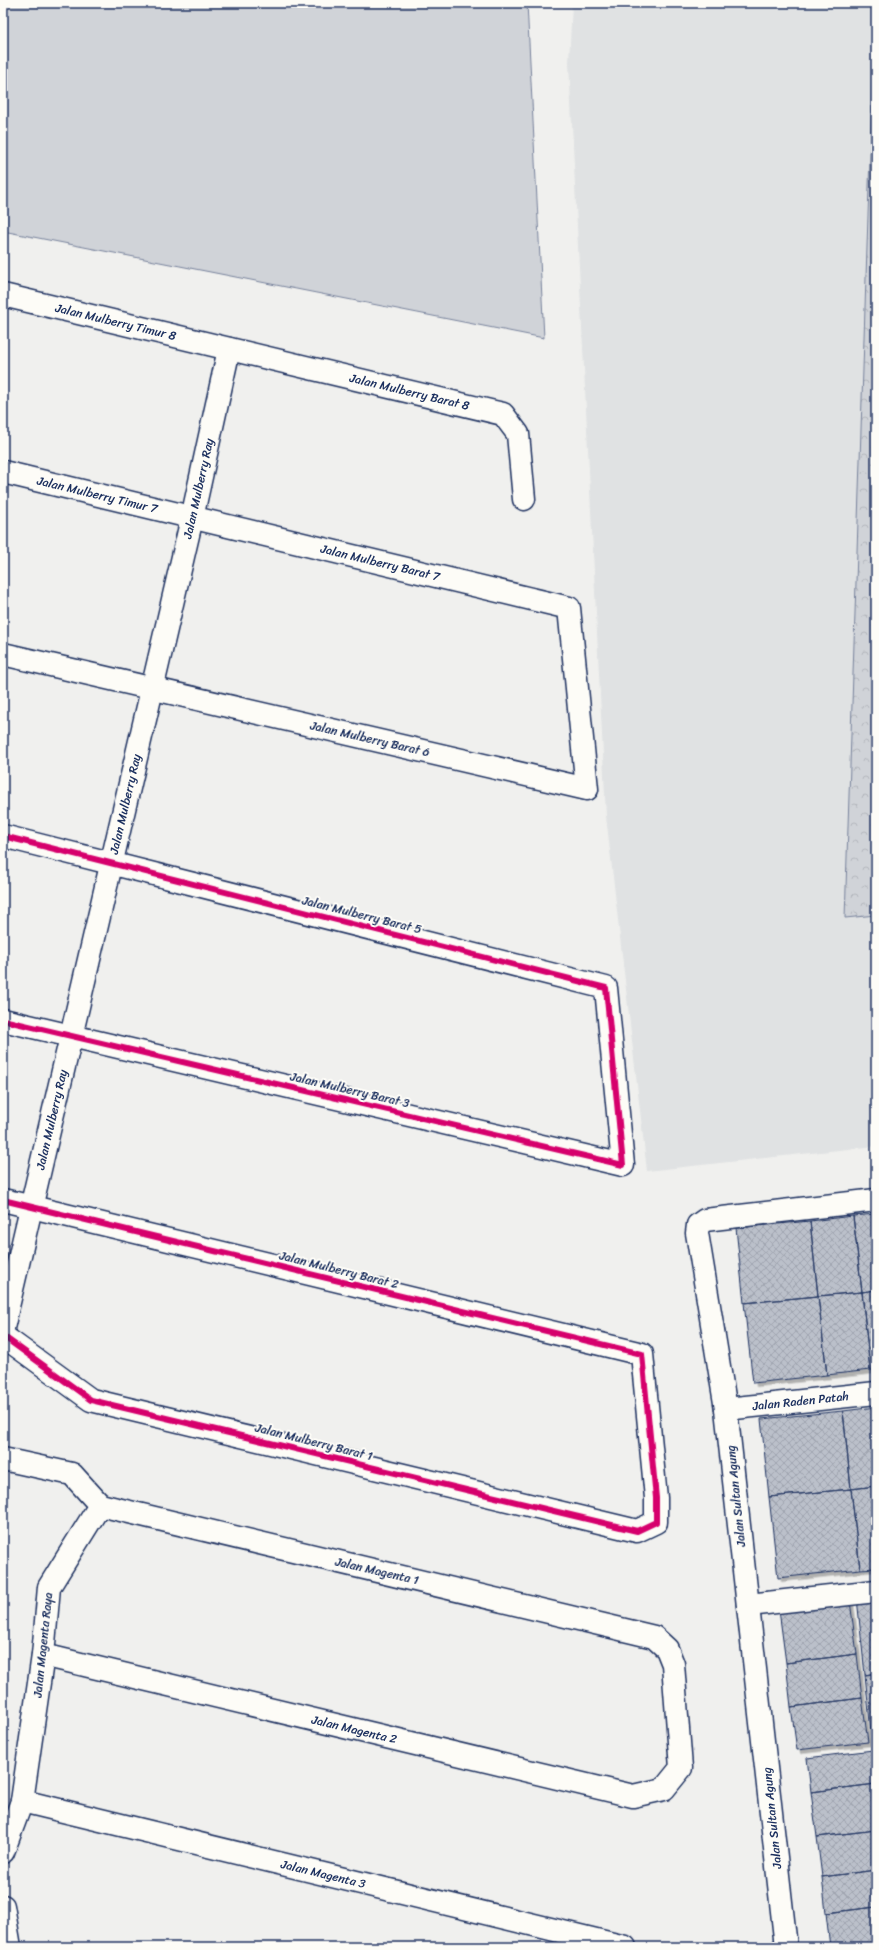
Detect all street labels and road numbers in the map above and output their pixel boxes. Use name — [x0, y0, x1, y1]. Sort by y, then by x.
street label: Jalan Mulberry Timur 8 — [52, 297, 179, 347]
street label: Jalan Mulberry Barat 8 — [346, 367, 472, 417]
street label: Jalan Mulberry Ray — [176, 435, 220, 542]
street label: Jalan Mulberry Timur 7 — [34, 469, 161, 520]
street label: Jalan Mulberry Barat 7 — [317, 537, 443, 588]
street label: Jalan Mulberry Barat 6 — [307, 714, 432, 763]
street label: Jalan Mulberry Ray — [103, 751, 148, 857]
street label: Jalan Mulberry Barat 5 — [299, 889, 424, 941]
street label: Jalan Mulberry Barat 3 — [287, 1065, 412, 1115]
street label: Jalan Mulberry Ray — [29, 1067, 74, 1173]
street label: Jalan Mulberry Barat 2 — [276, 1244, 401, 1295]
street label: Jalan Raden Patah — [750, 1385, 850, 1417]
street label: Jalan Mulberry Barat 1 — [252, 1417, 375, 1467]
street label: Jalan Sultan Agung — [720, 1444, 752, 1549]
street label: Jalan Magenta 1 — [332, 1550, 421, 1591]
street label: Jalan Magenta Raya — [26, 1591, 59, 1700]
street label: Jalan Magenta 2 — [308, 1708, 399, 1750]
street label: Jalan Sultan Agung — [756, 1766, 788, 1871]
street label: Jalan Magenta 3 — [278, 1853, 368, 1895]

